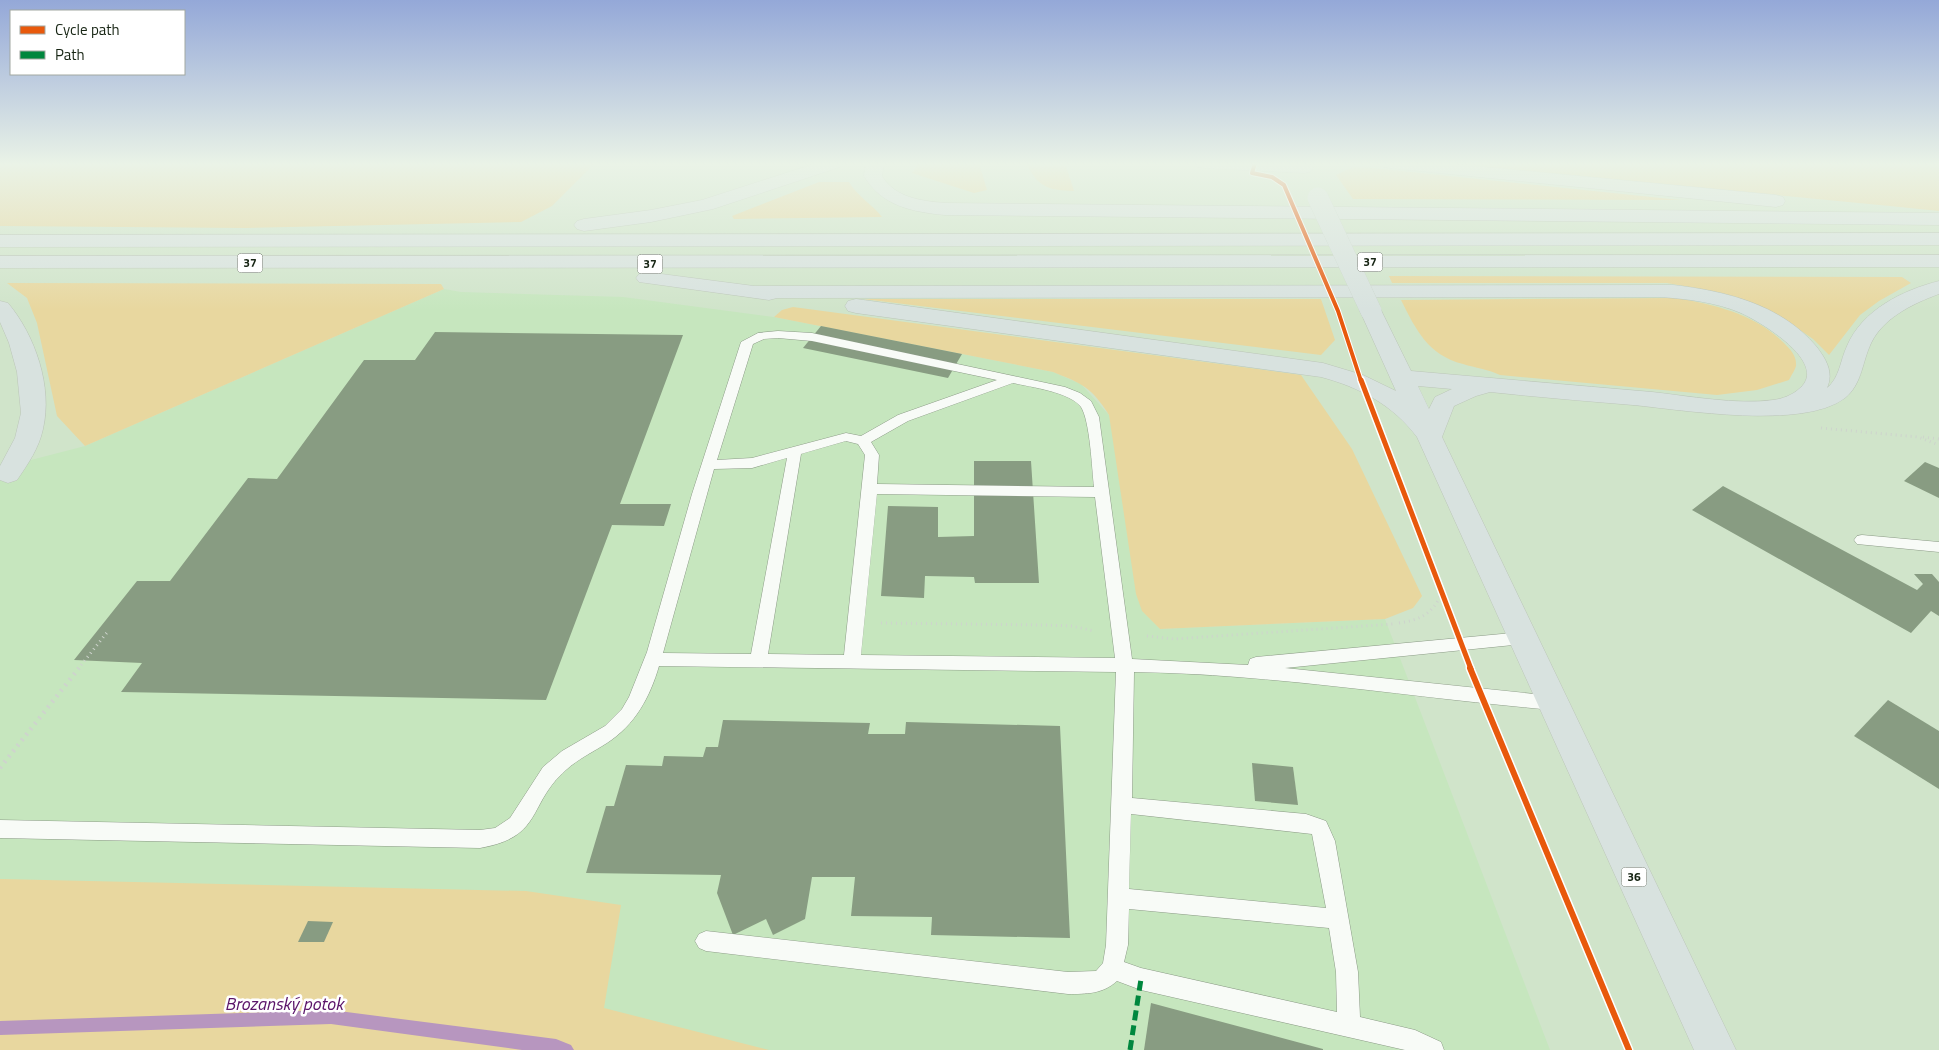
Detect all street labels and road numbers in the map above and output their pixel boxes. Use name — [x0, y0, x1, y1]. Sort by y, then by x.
road number: 37 — [1358, 252, 1382, 272]
road number: 37 — [238, 254, 262, 272]
road number: 37 — [638, 254, 662, 274]
road number: 36 — [1622, 868, 1646, 886]

